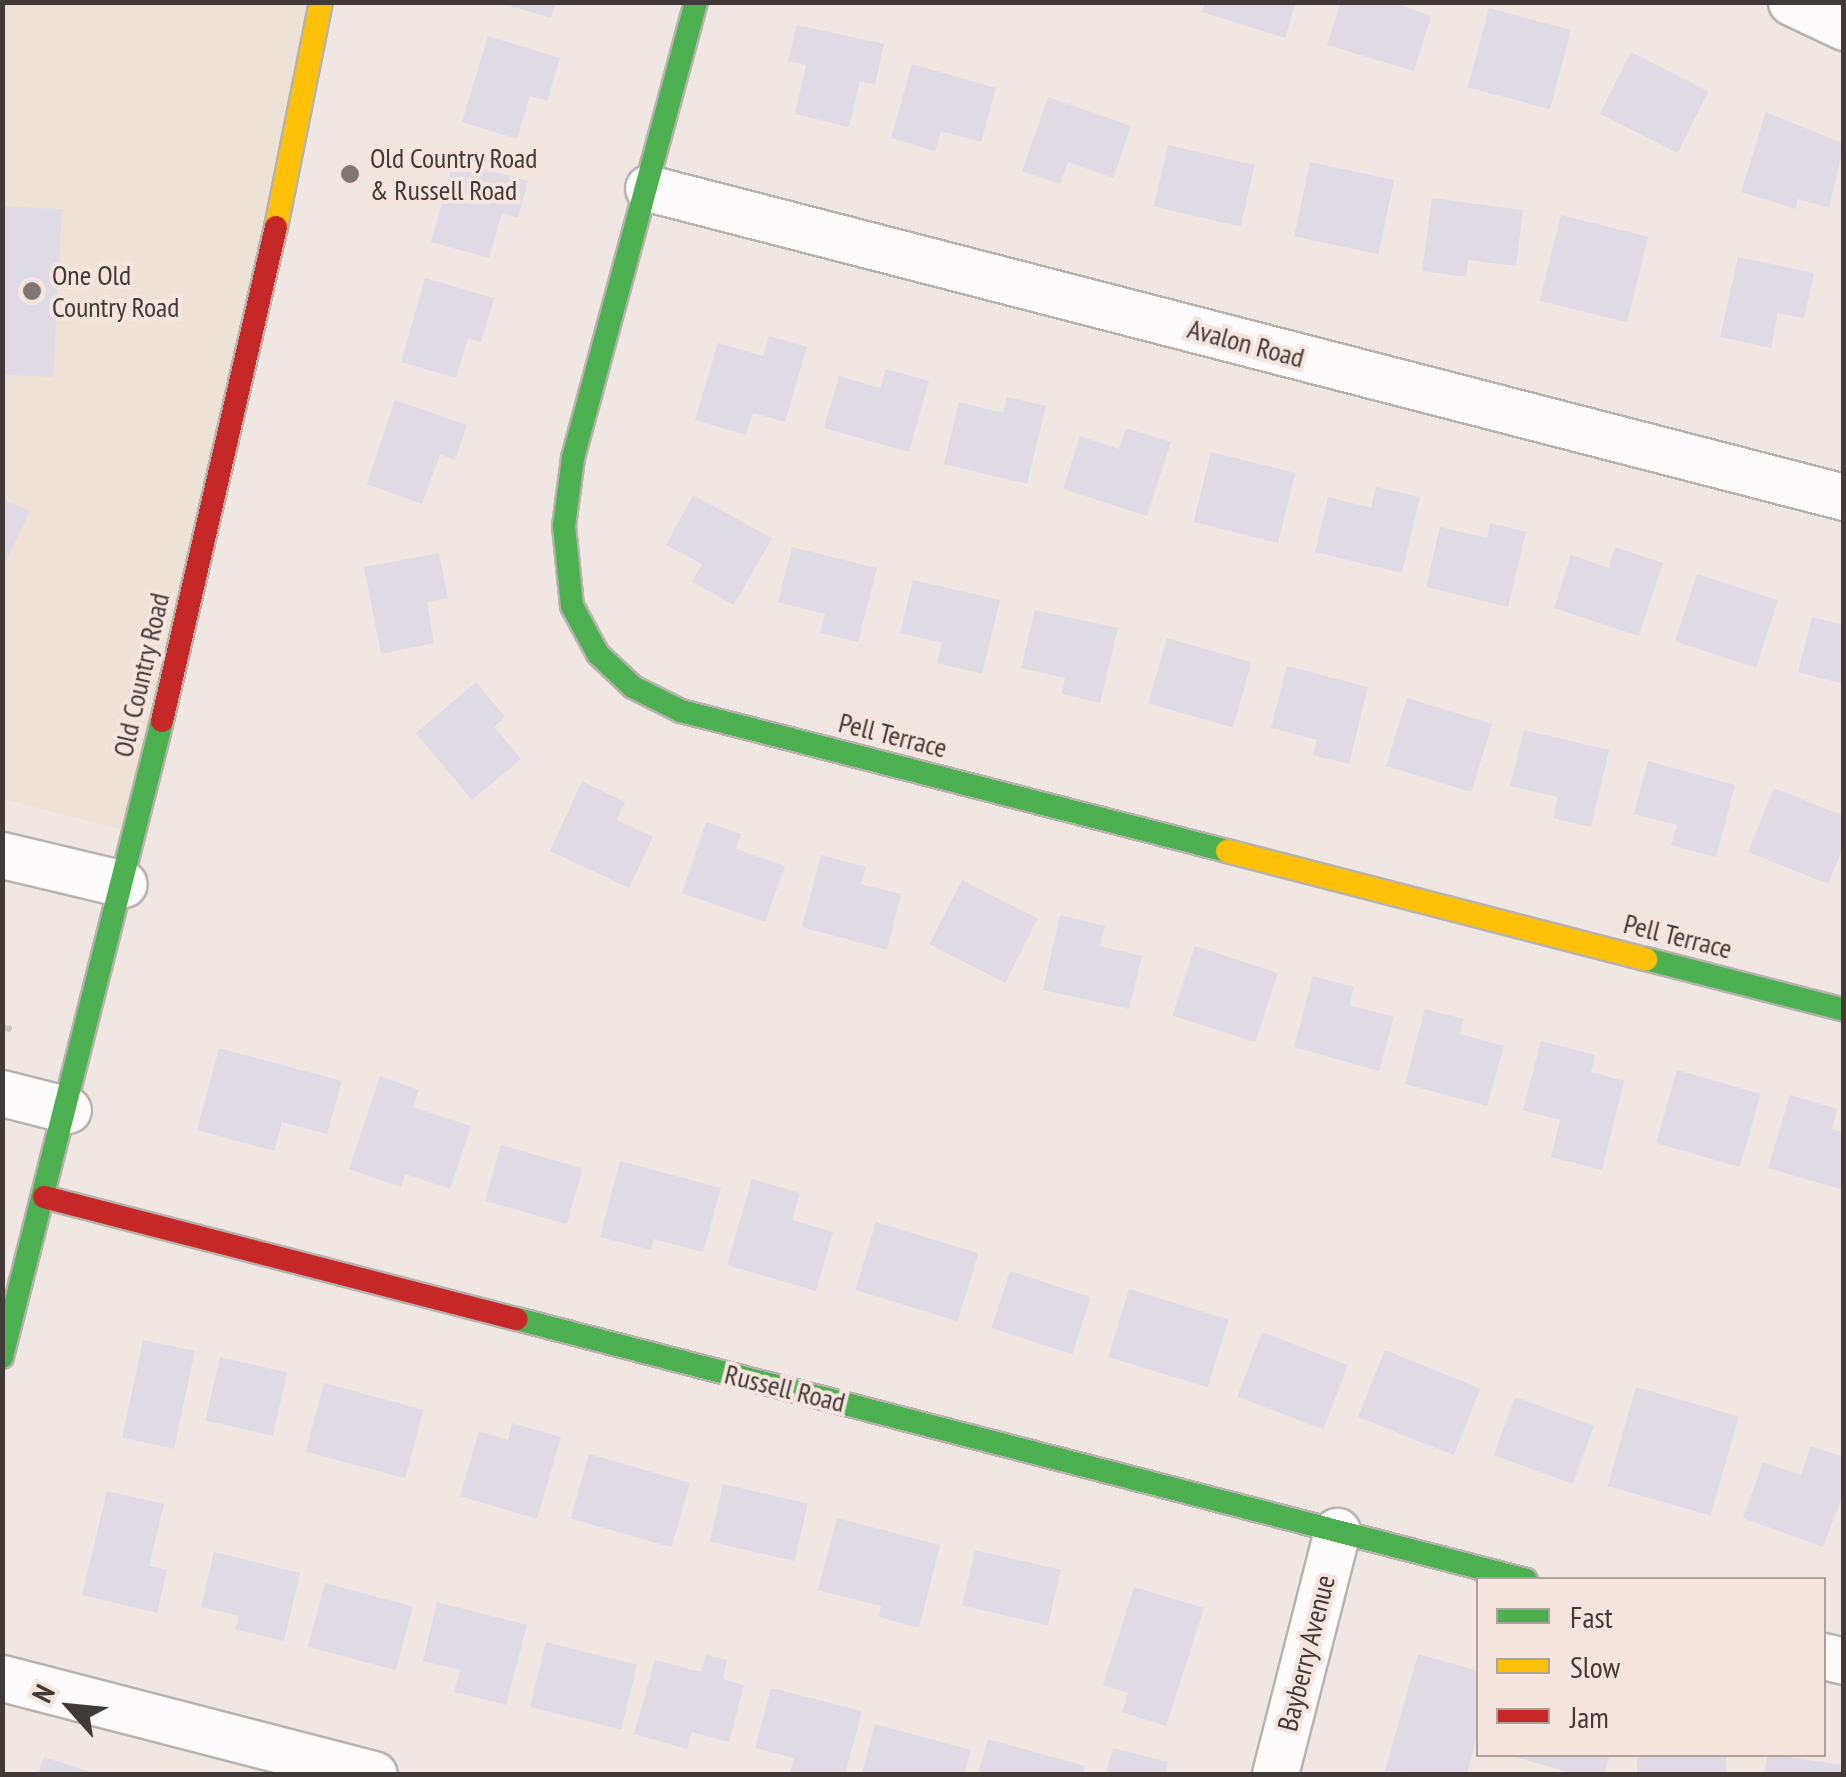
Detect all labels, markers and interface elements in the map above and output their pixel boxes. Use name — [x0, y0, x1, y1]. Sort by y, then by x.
place label: Old Country Road & Russell Road — [370, 141, 538, 207]
marker: Old Country Road & Russell Road — [339, 163, 361, 185]
place label: One Old Country Road — [52, 258, 180, 324]
marker: One Old Country Road — [21, 280, 43, 302]
street label: Avalon Road — [1184, 311, 1308, 375]
street label: Old Country Road — [106, 589, 176, 761]
street label: Pell Terrace — [835, 705, 951, 765]
street label: Pell Terrace — [1620, 906, 1736, 966]
street label: Russell Road — [721, 1357, 849, 1419]
street label: Bayberry Avenue — [1270, 1571, 1342, 1735]
legend — [1476, 1577, 1826, 1757]
text: Fast — [1570, 1597, 1613, 1636]
text: Slow — [1570, 1647, 1620, 1686]
north arrow — [20, 1657, 120, 1757]
text: N — [23, 1678, 63, 1708]
text: Jam — [1570, 1697, 1609, 1736]

